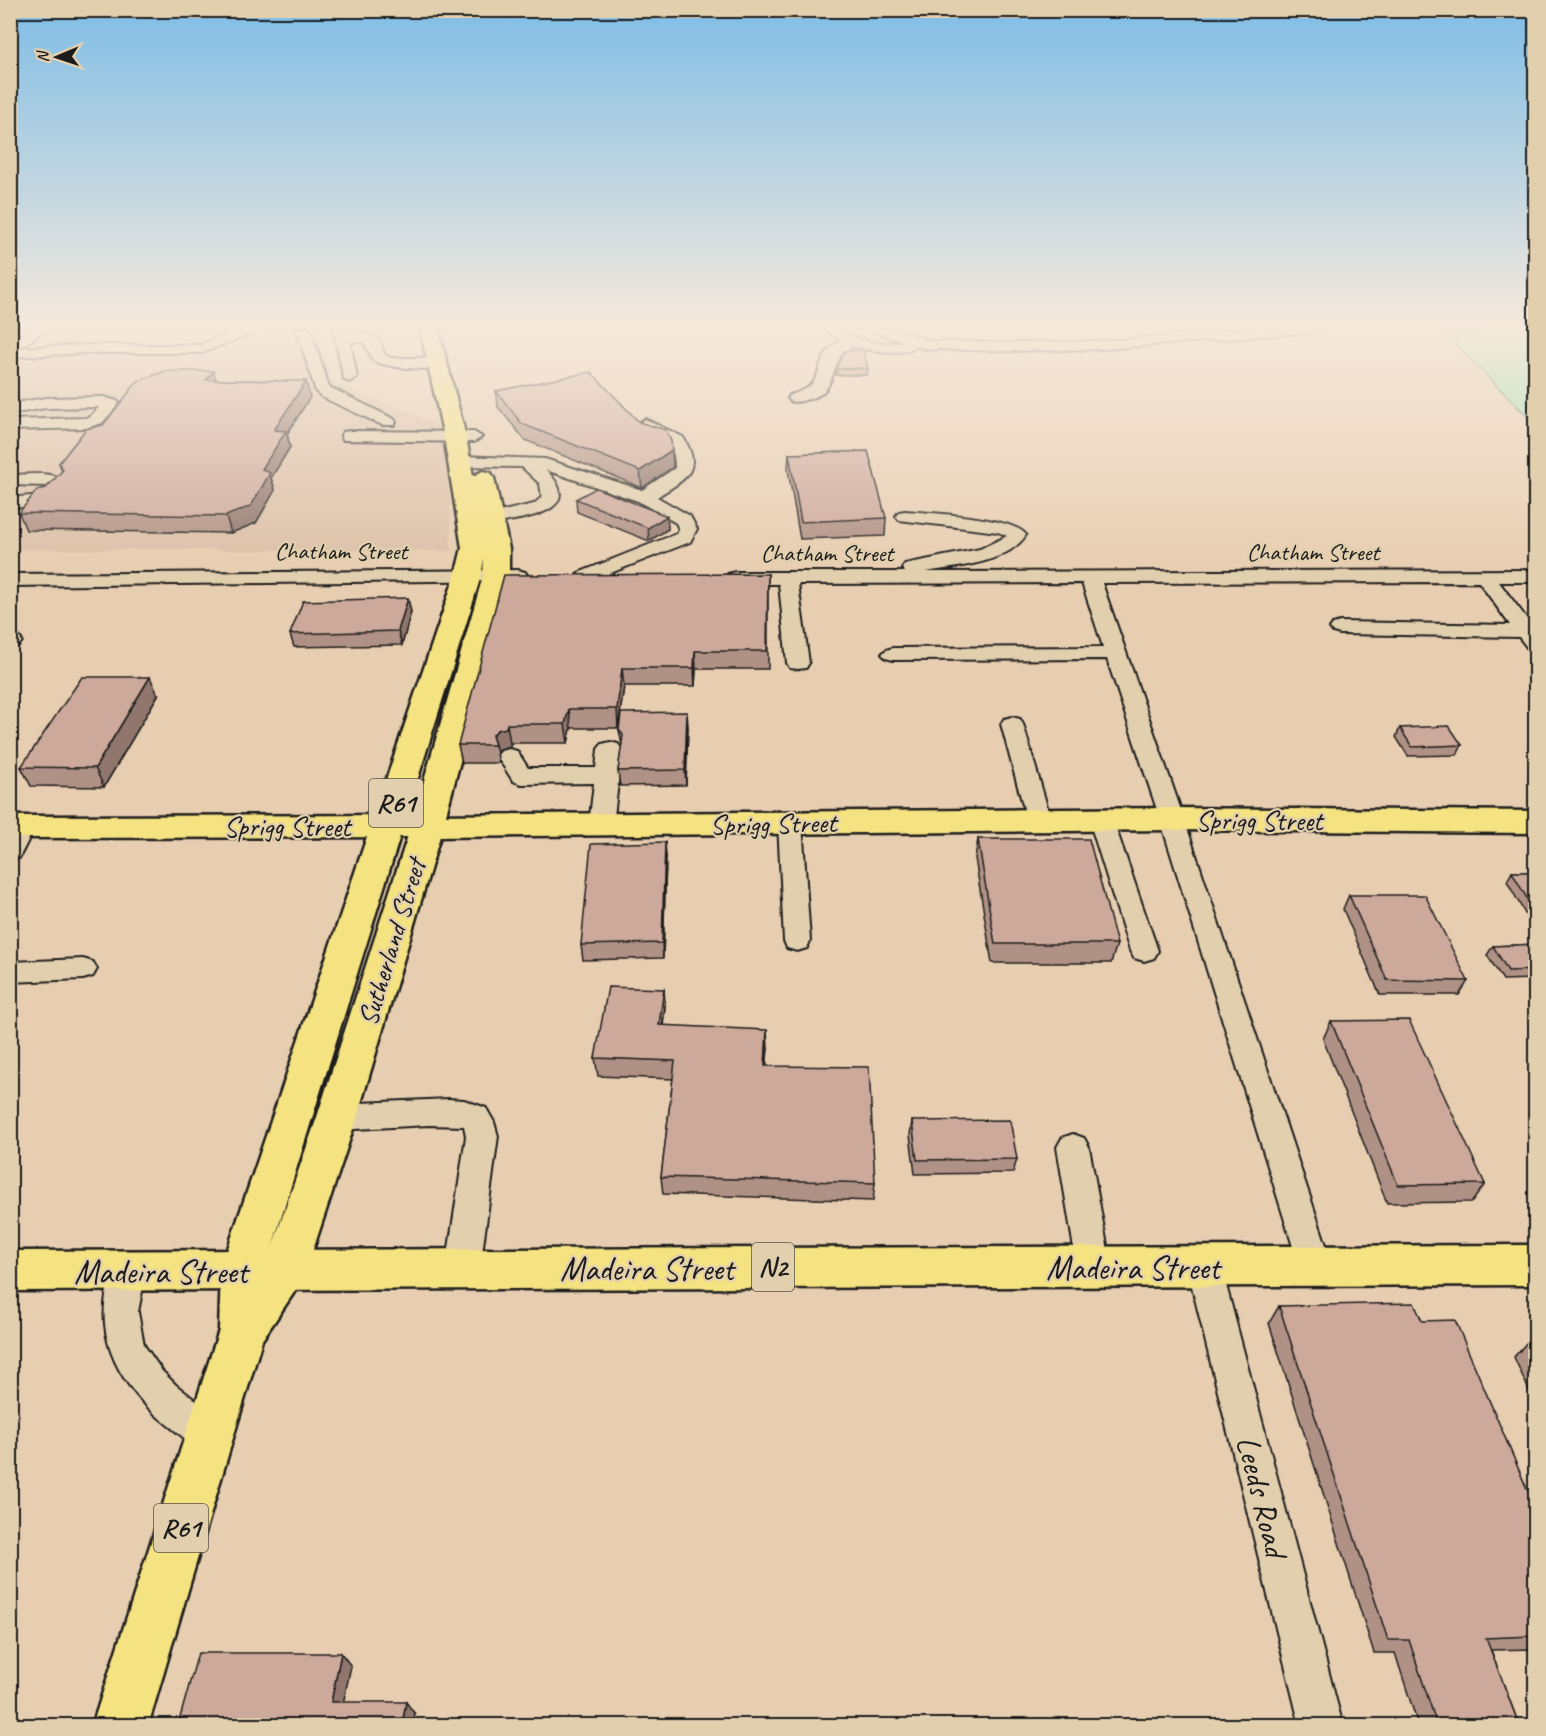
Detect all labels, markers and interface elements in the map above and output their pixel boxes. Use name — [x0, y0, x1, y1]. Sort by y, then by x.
north arrow — [27, 27, 87, 87]
text: N — [33, 49, 53, 63]
street label: Chatham Street — [275, 536, 409, 566]
street label: Chatham Street — [1247, 537, 1381, 567]
street label: Chatham Street — [761, 538, 895, 568]
road number: R61 — [369, 779, 423, 827]
street label: Sprigg Street — [1196, 803, 1325, 838]
street label: Sprigg Street — [709, 805, 839, 842]
street label: Sprigg Street — [224, 809, 353, 844]
street label: Sutherland Street — [350, 851, 434, 1030]
road number: N2 — [752, 1243, 794, 1291]
street label: Madeira Street — [1046, 1247, 1223, 1289]
street label: Madeira Street — [560, 1248, 737, 1290]
street label: Madeira Street — [74, 1251, 251, 1293]
street label: Leeds Road — [1227, 1431, 1299, 1566]
road number: R61 — [154, 1504, 208, 1552]

